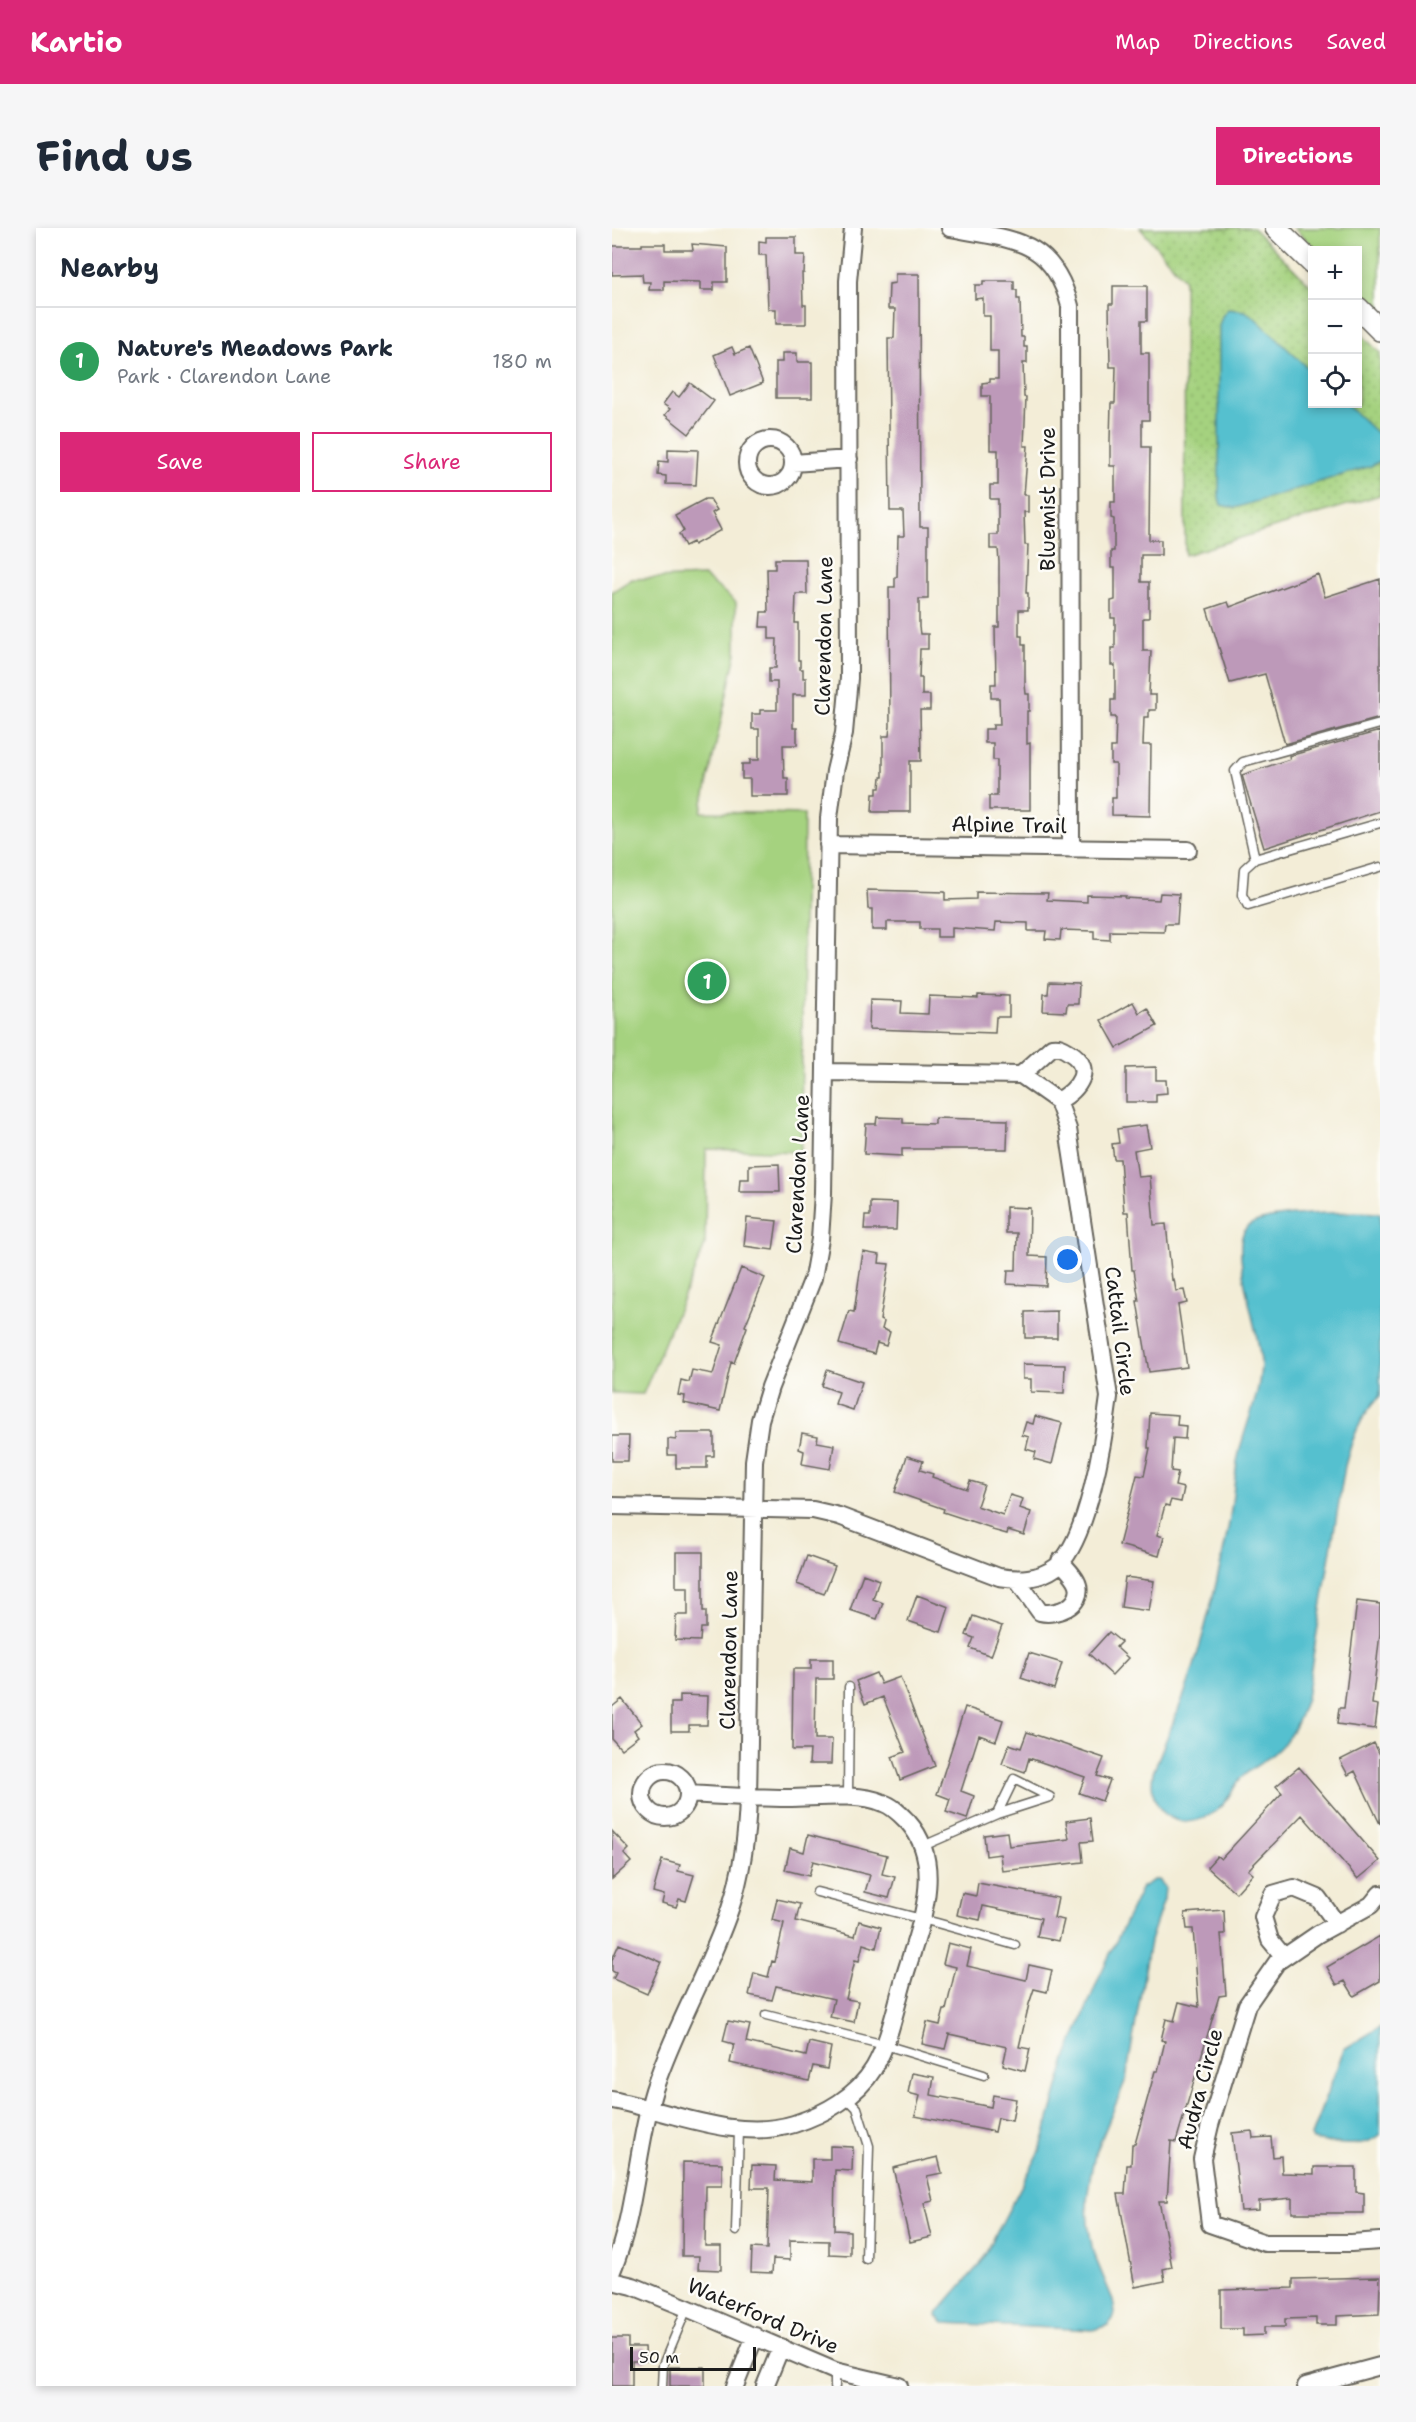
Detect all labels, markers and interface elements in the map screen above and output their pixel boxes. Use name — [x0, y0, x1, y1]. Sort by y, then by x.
text: Kartio — [30, 23, 123, 61]
text: Map — [1115, 28, 1160, 56]
text: Directions — [1193, 28, 1293, 56]
text: Saved — [1326, 28, 1386, 56]
button: Directions — [1216, 127, 1380, 185]
text: Find us — [36, 128, 193, 184]
map controls — [1308, 246, 1362, 408]
button: + — [1308, 246, 1362, 300]
text: Nearby — [60, 250, 159, 285]
button: − — [1308, 300, 1362, 354]
text: Nature's Meadows Park — [117, 334, 393, 363]
text: 1 — [75, 348, 84, 374]
text: 180 m — [492, 348, 552, 374]
button: locate — [1308, 354, 1362, 408]
text: Park · Clarendon Lane — [117, 363, 331, 389]
street label: Bluemist Drive — [1034, 427, 1062, 571]
button: Save — [60, 432, 300, 492]
button: Share — [312, 432, 552, 492]
street label: Clarendon Lane — [809, 556, 839, 716]
street label: Alpine Trail — [951, 810, 1068, 840]
pin: 1 — [688, 958, 727, 1004]
street label: Clarendon Lane — [780, 1093, 816, 1255]
your location — [1053, 1245, 1082, 1274]
street label: Cattail Circle — [1098, 1265, 1142, 1397]
street label: Clarendon Lane — [714, 1570, 744, 1730]
street label: Audra Circle — [1170, 2025, 1230, 2153]
street label: Waterford Drive — [683, 2271, 843, 2361]
scale bar — [630, 2344, 756, 2372]
text: 50 m — [639, 2347, 679, 2368]

